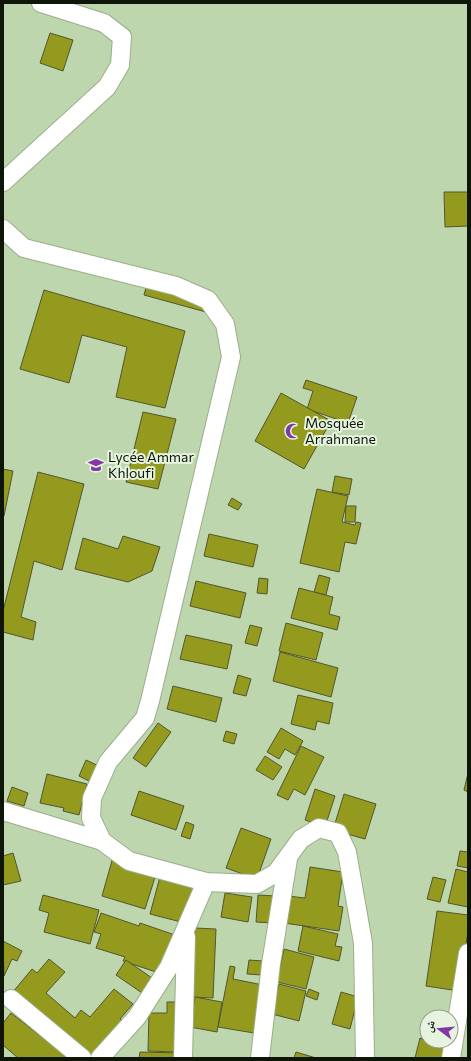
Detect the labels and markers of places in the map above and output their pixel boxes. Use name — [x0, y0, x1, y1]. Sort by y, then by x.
place label: Mosquée Arrahmane — [305, 414, 376, 447]
mosque icon: Mosquée Arrahmane — [284, 422, 302, 440]
place label: Lycée Ammar Khloufi — [108, 448, 194, 481]
school or university icon: Lycée Ammar Khloufi — [87, 456, 105, 474]

